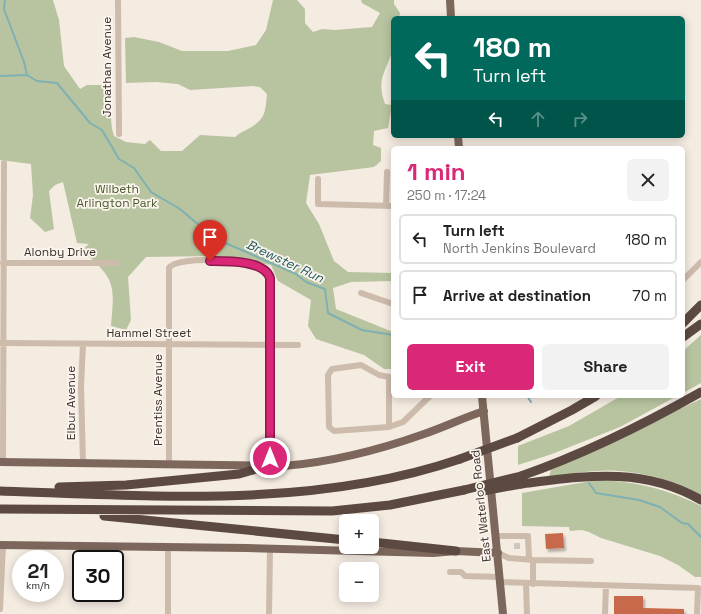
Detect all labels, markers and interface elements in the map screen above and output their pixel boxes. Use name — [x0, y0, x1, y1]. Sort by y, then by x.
street label: Jonathan Avenue — [99, 17, 115, 117]
text: 180 m — [473, 29, 552, 65]
icon: left — [407, 32, 459, 84]
text: Turn left — [473, 64, 546, 87]
icon: left — [485, 108, 507, 130]
icon: ahead — [527, 108, 549, 130]
icon: right — [569, 108, 591, 130]
text: 1 min — [407, 156, 466, 187]
button: close — [627, 159, 669, 201]
park label: Wilbeth Arlington Park — [76, 181, 158, 211]
text: 250 m · 17:24 — [407, 187, 486, 204]
pin — [193, 220, 227, 261]
text: Turn left — [443, 221, 505, 240]
icon: arrive — [199, 226, 221, 248]
icon: left — [409, 228, 431, 250]
text: 180 m — [625, 230, 667, 249]
water label: Brewster Run — [243, 236, 327, 287]
text: North Jenkins Boulevard — [443, 240, 596, 257]
street label: Alonby Drive — [24, 244, 96, 260]
icon: arrive — [409, 284, 431, 306]
text: Arrive at destination — [443, 286, 591, 305]
text: 70 m — [632, 286, 667, 305]
street label: Hammel Street — [106, 325, 192, 341]
button: Exit — [407, 344, 534, 390]
button: Share — [542, 344, 669, 390]
street label: Prentiss Avenue — [150, 354, 166, 446]
street label: Elbur Avenue — [63, 366, 79, 440]
position arrow — [249, 437, 291, 479]
street label: East Waterloo Road — [467, 449, 495, 563]
map controls — [339, 514, 379, 602]
button: + — [339, 514, 379, 554]
speed limit sign: 30 — [72, 550, 124, 602]
text: 21 — [28, 558, 48, 584]
button: − — [339, 562, 379, 602]
text: km/h — [26, 579, 50, 592]

